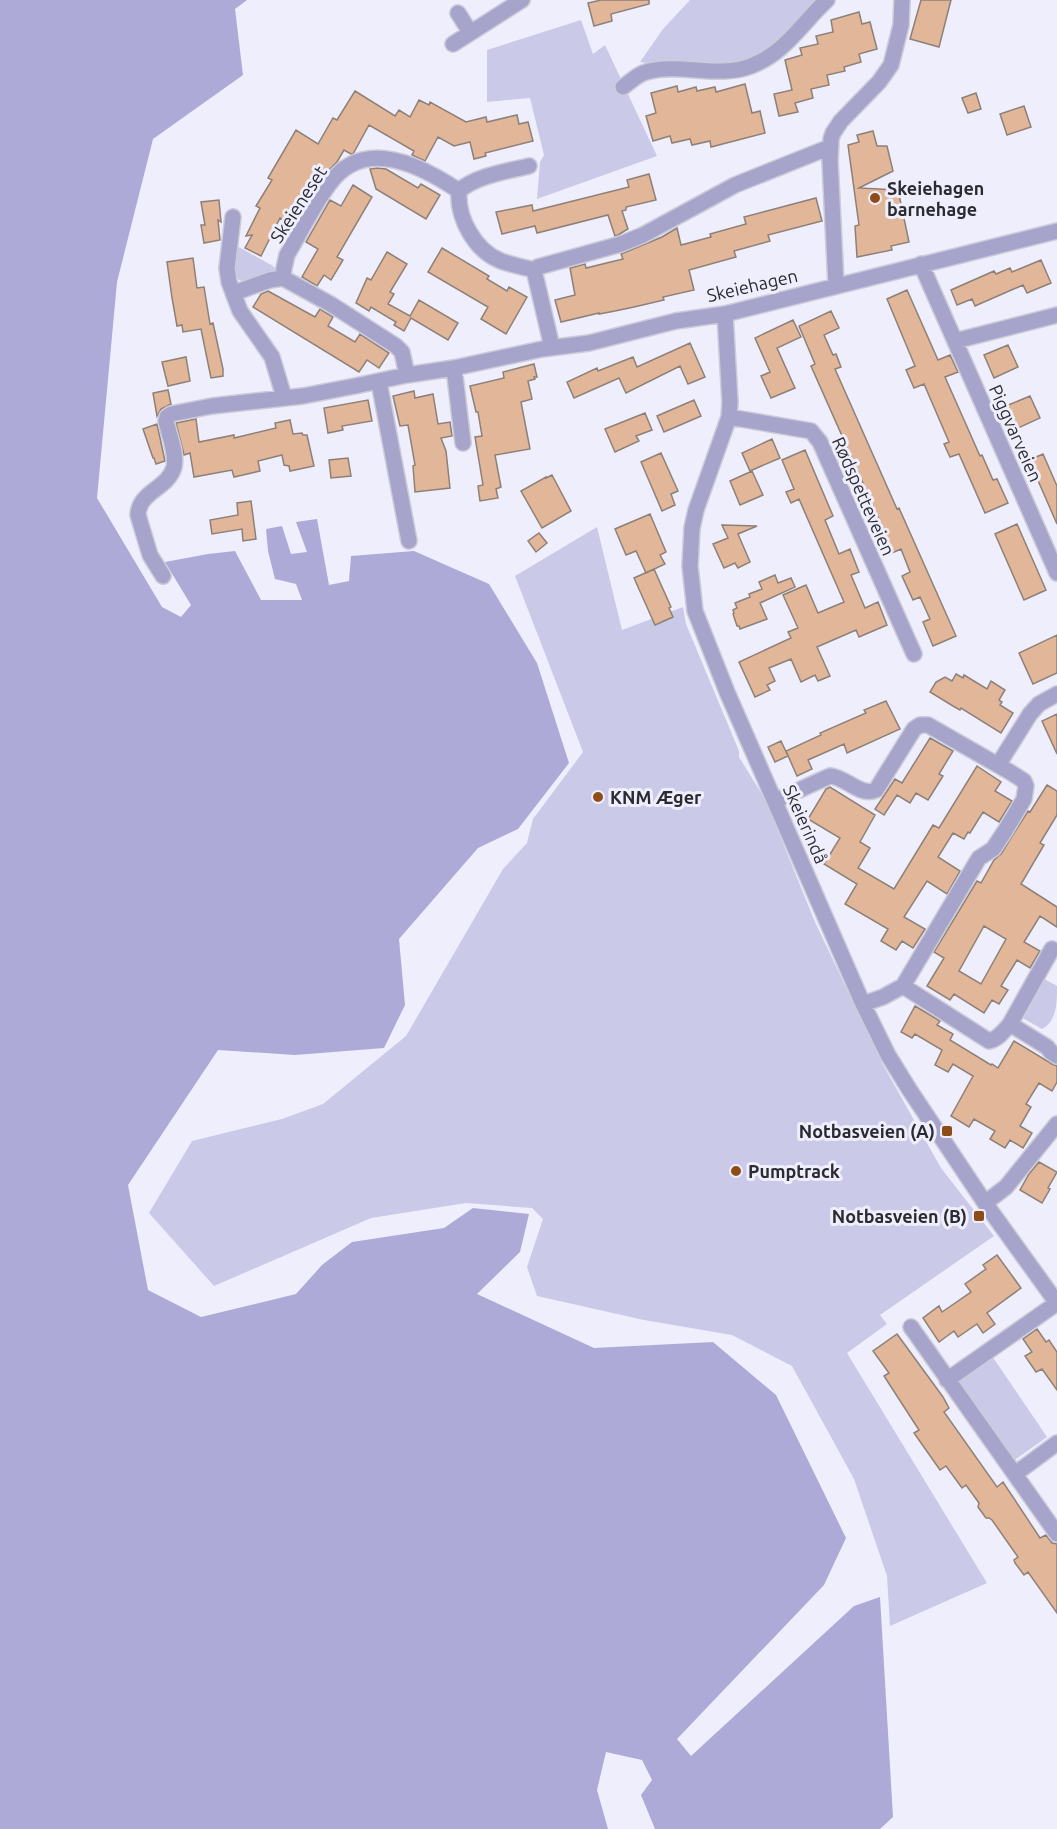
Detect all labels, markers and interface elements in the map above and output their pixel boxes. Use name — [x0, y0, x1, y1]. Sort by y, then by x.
street label: Skeieneset — [266, 162, 330, 246]
place label: Skeiehagen barnehage — [887, 178, 984, 219]
marker: Skeiehagen barnehage — [868, 191, 882, 205]
street label: Skeiehagen — [705, 265, 799, 305]
street label: Piggvarveien — [986, 381, 1046, 485]
street label: Rødspetteveien — [829, 434, 899, 558]
street label: Skeierindå — [780, 782, 832, 866]
place label: KNM Æger — [610, 787, 702, 807]
marker: KNM Æger — [591, 790, 605, 804]
place label: Notbasveien (A) — [799, 1121, 935, 1142]
marker: Notbasveien (A) — [940, 1124, 954, 1138]
place label: Pumptrack — [748, 1161, 840, 1181]
marker: Pumptrack — [729, 1164, 743, 1178]
place label: Notbasveien (B) — [832, 1206, 967, 1227]
marker: Notbasveien (B) — [972, 1209, 986, 1223]

